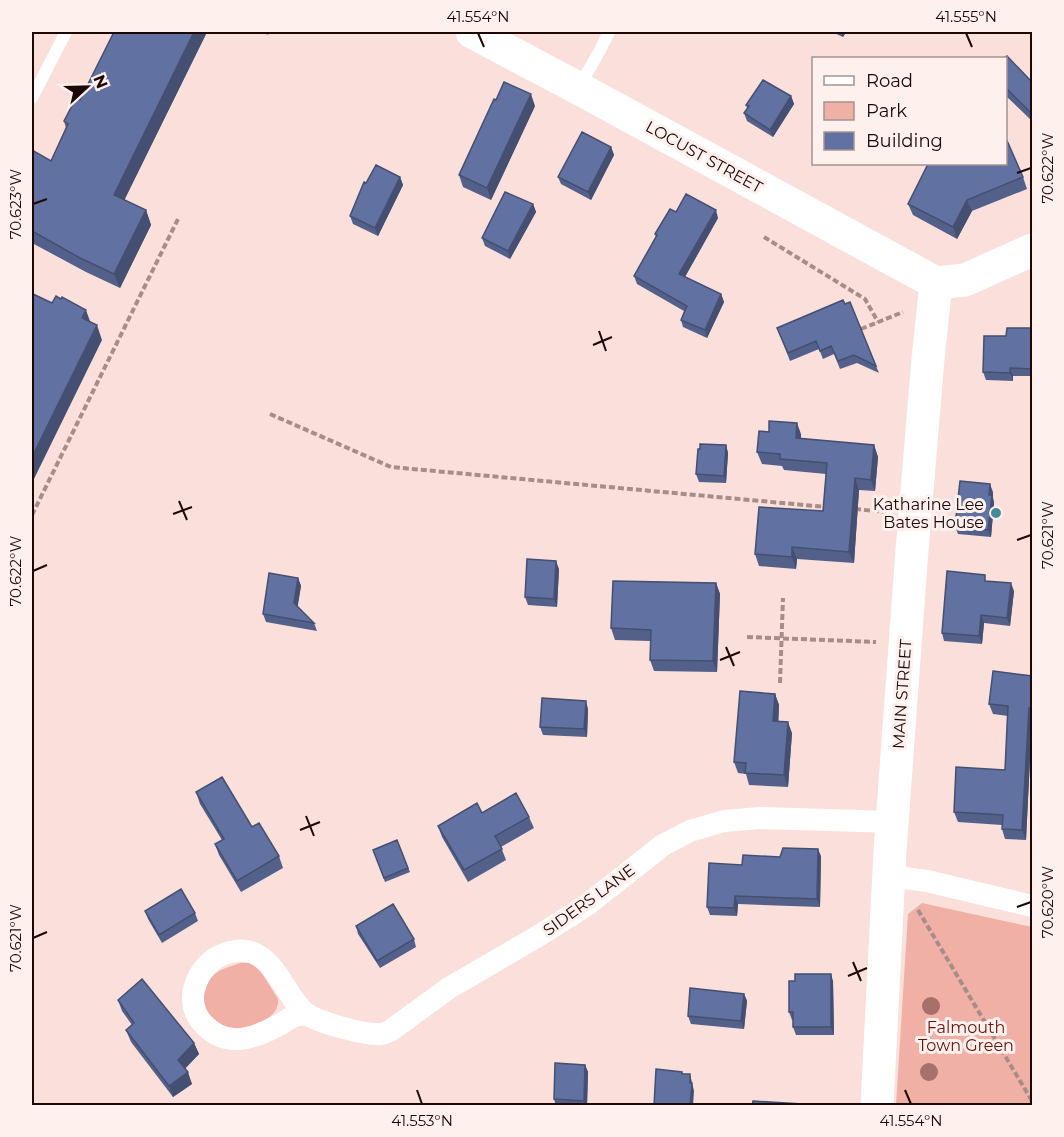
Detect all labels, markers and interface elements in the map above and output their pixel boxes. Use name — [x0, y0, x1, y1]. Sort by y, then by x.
text: 41.554°N — [447, 7, 510, 26]
text: 41.555°N — [935, 7, 997, 26]
north arrow — [57, 57, 117, 117]
legend — [812, 57, 1007, 165]
text: Road — [866, 70, 913, 92]
text: N — [89, 72, 112, 91]
text: Park — [866, 100, 907, 122]
street label: LOCUST STREET — [642, 117, 766, 197]
text: Building — [866, 130, 943, 152]
text: 70.622°W — [1038, 132, 1057, 203]
text: 70.623°W — [6, 168, 25, 239]
place label: Katharine Lee Bates House — [873, 495, 984, 532]
text: 70.621°W — [1038, 501, 1057, 569]
marker: Katharine Lee Bates House — [989, 506, 1003, 520]
text: 70.622°W — [6, 535, 25, 606]
street label: MAIN STREET — [889, 638, 915, 749]
street label: SIDERS LANE — [539, 860, 639, 940]
text: 70.620°W — [1038, 866, 1057, 938]
text: 70.621°W — [6, 904, 25, 972]
park label: Falmouth Town Green — [918, 1018, 1014, 1055]
text: 41.553°N — [391, 1111, 453, 1130]
text: 41.554°N — [880, 1111, 943, 1130]

